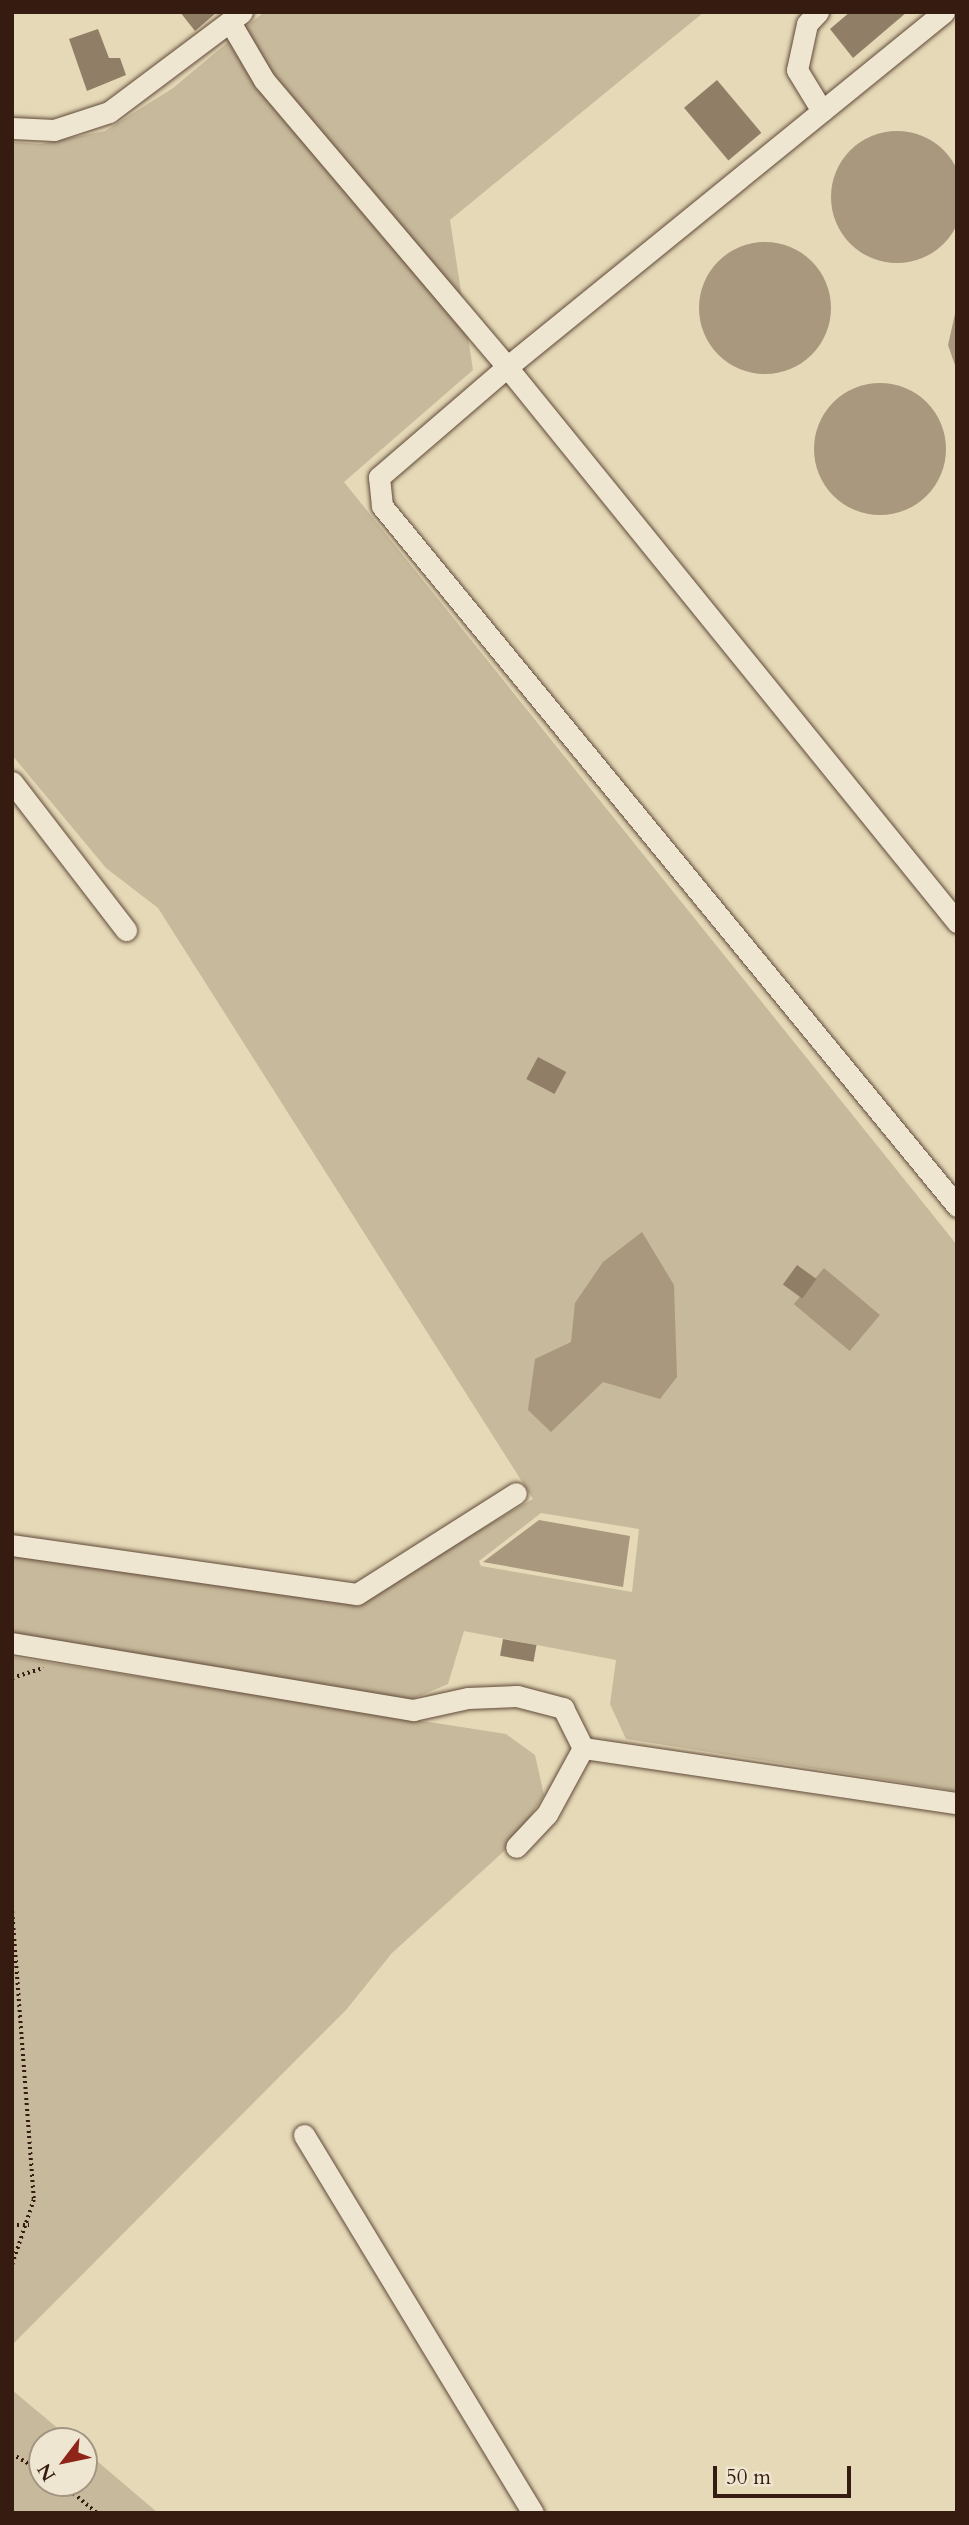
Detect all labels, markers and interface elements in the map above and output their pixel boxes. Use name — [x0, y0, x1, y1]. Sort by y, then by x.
north arrow — [28, 2427, 98, 2497]
scale bar — [717, 2452, 855, 2496]
text: N — [31, 2458, 62, 2486]
text: 50 m — [726, 2463, 771, 2492]

